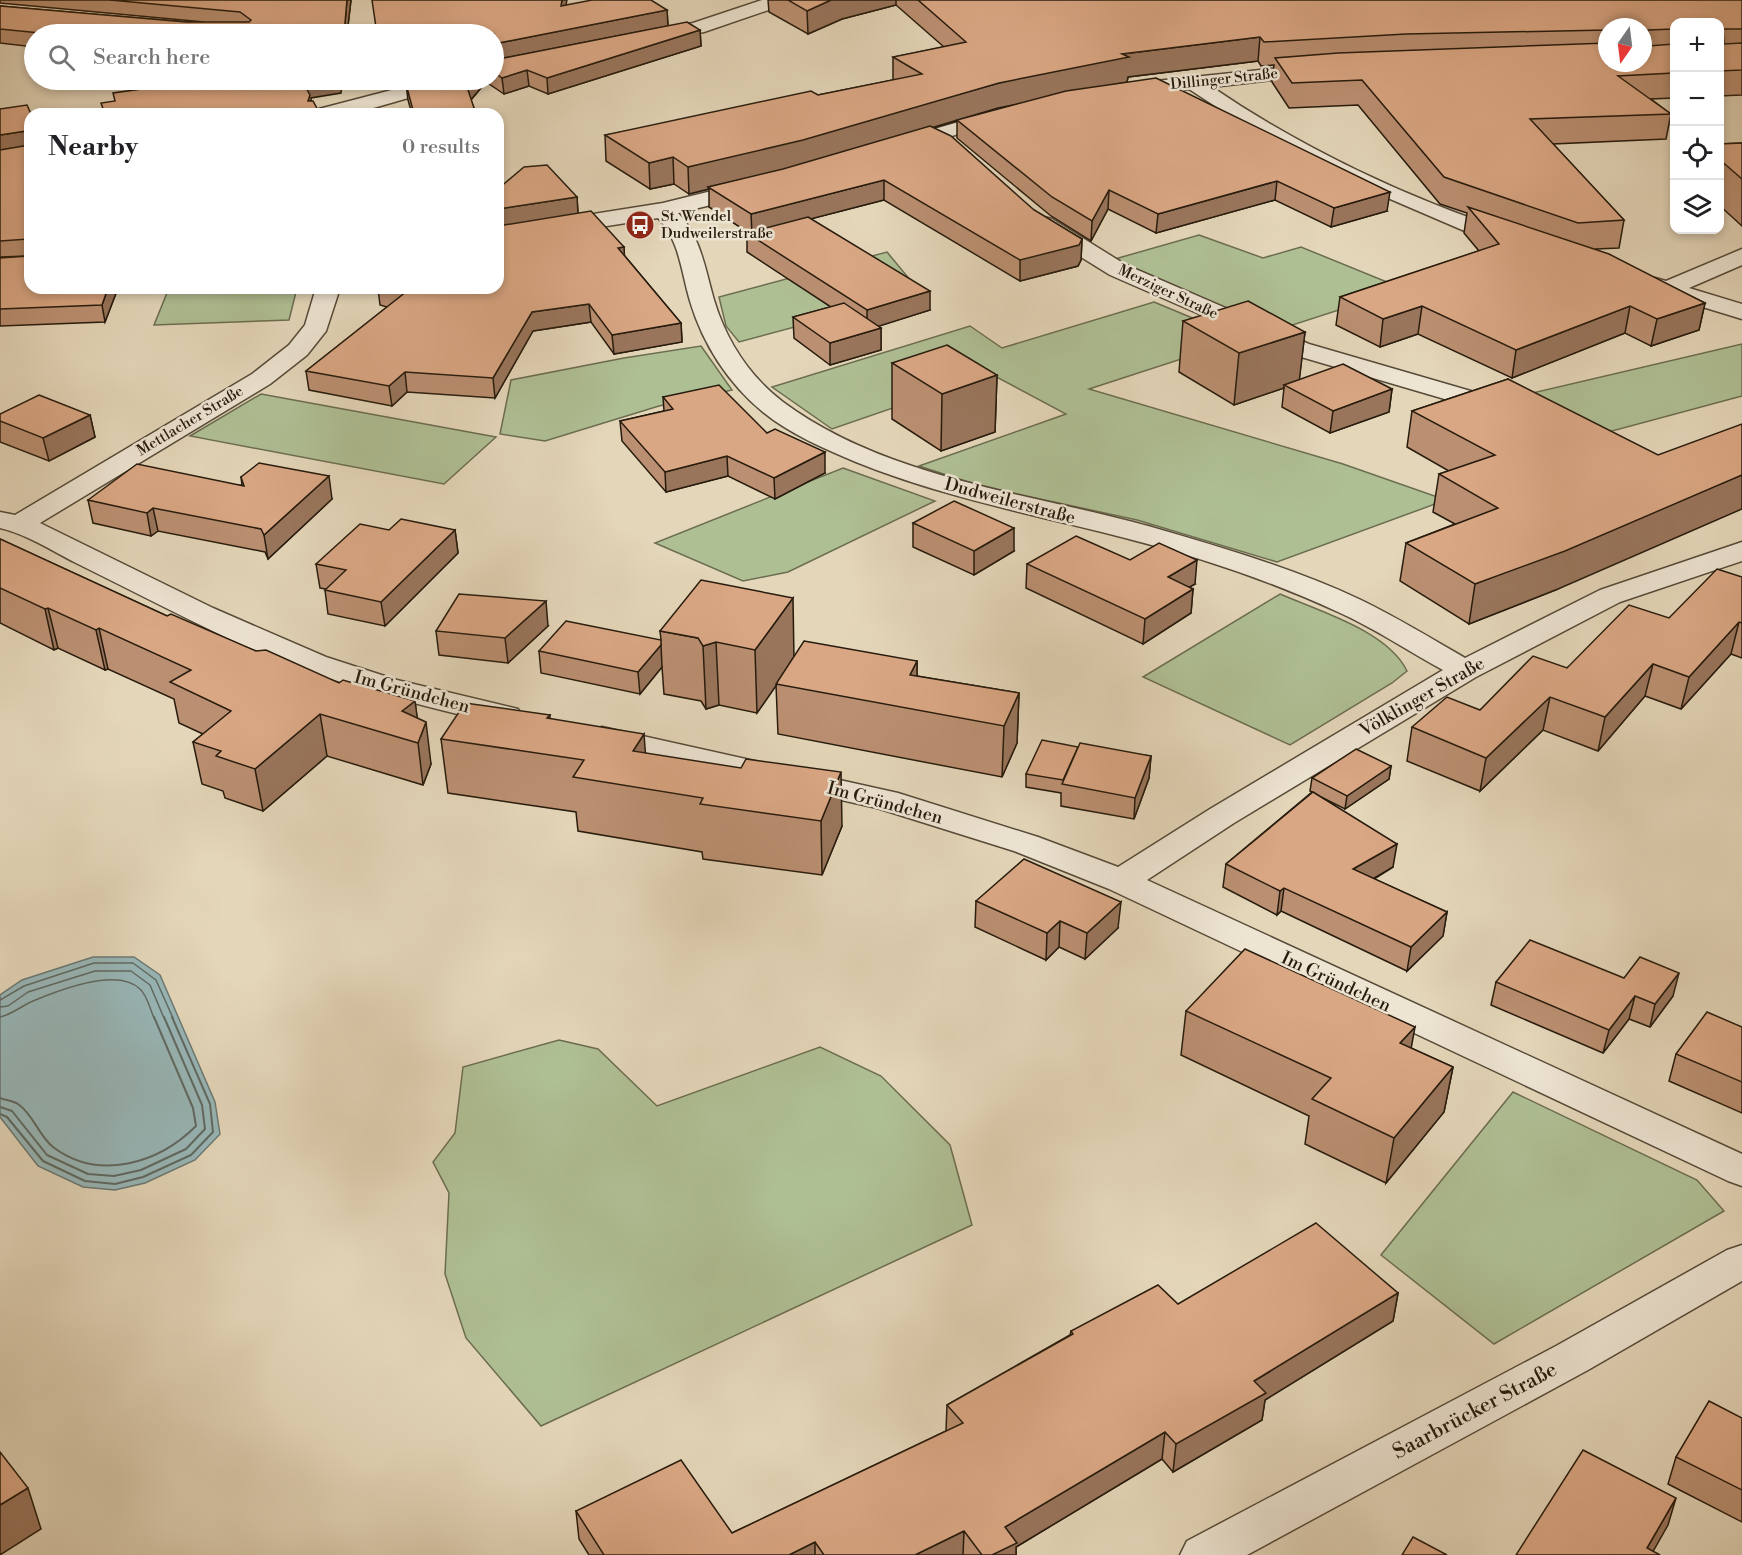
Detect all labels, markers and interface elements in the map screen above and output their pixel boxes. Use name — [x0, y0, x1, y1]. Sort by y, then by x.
north arrow — [1598, 18, 1652, 72]
map controls — [1670, 18, 1724, 234]
button: + — [1670, 18, 1724, 72]
search box — [24, 24, 504, 90]
icon: search — [45, 41, 78, 74]
text: Search here — [93, 44, 210, 71]
street label: Dillinger Straße — [1169, 64, 1279, 94]
button: − — [1670, 72, 1724, 126]
button: locate — [1670, 126, 1724, 180]
text: Nearby — [48, 131, 138, 163]
text: 0 results — [402, 135, 480, 160]
button: layers — [1670, 180, 1724, 234]
place label: St. Wendel Dudweilerstraße — [661, 207, 773, 243]
bus stop icon: St. Wendel Dudweilerstraße — [624, 209, 656, 241]
street label: Merziger Straße — [1115, 261, 1221, 323]
street label: Mettlacher Straße — [133, 382, 247, 460]
street label: Dudweilerstraße — [942, 472, 1078, 530]
street label: Völklinger Straße — [1355, 652, 1489, 743]
street label: Im Gründchen — [352, 666, 472, 719]
street label: Im Gründchen — [825, 777, 945, 830]
street label: Im Gründchen — [1277, 947, 1395, 1018]
street label: Saarbrücker Straße — [1388, 1357, 1562, 1465]

